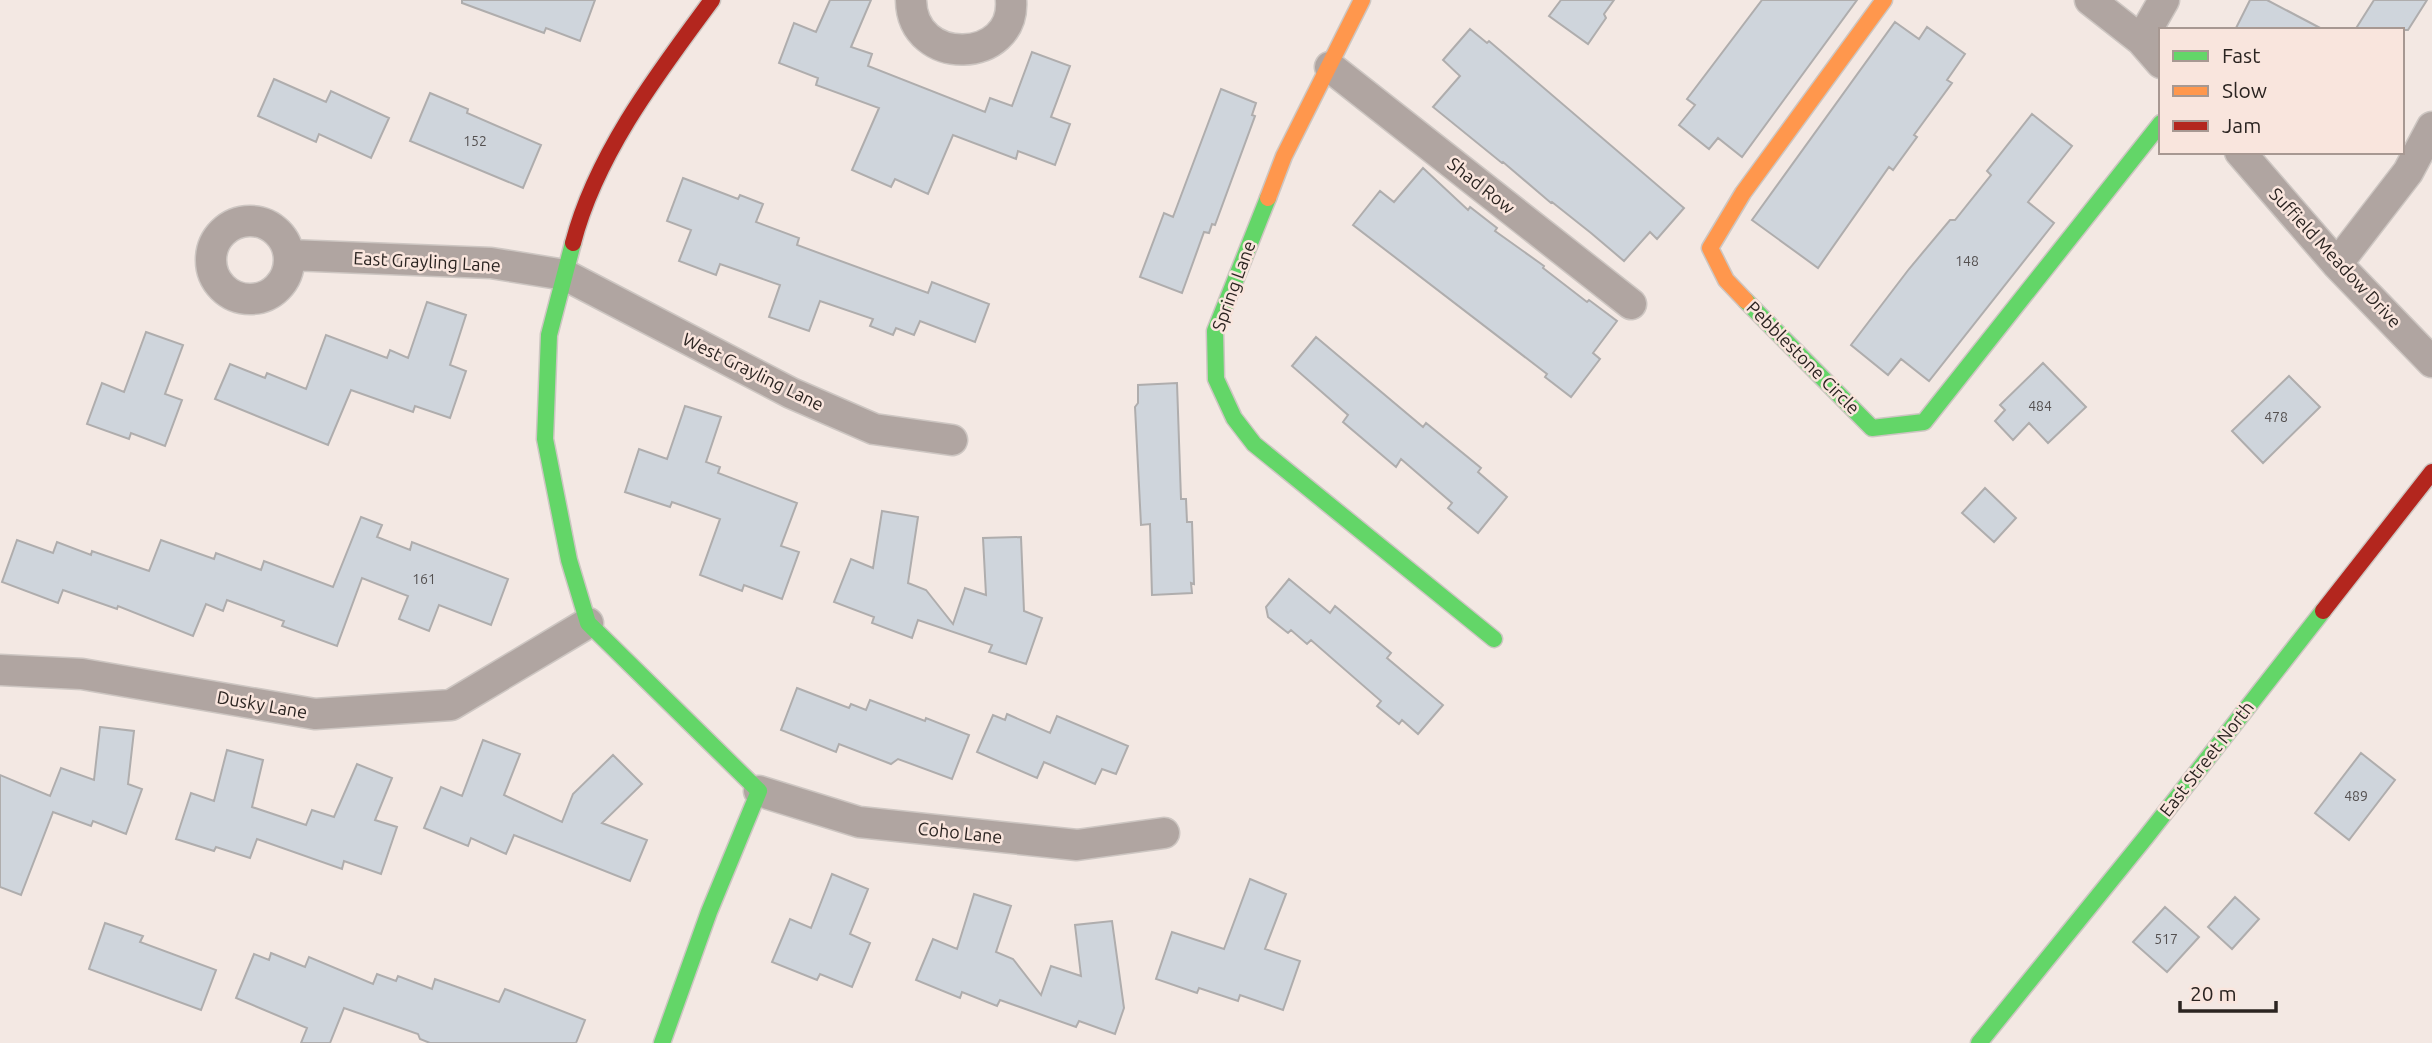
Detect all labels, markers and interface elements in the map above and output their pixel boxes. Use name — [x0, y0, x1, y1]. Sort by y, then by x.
legend — [2159, 28, 2404, 154]
text: Fast — [2222, 43, 2260, 67]
text: Slow — [2222, 78, 2267, 102]
text: Jam — [2222, 113, 2261, 137]
house number: 152 — [463, 133, 487, 149]
street label: Shad Row — [1444, 153, 1519, 218]
street label: Suffield Meadow Drive — [2266, 183, 2406, 331]
street label: Spring Lane — [1207, 238, 1259, 334]
street label: East Grayling Lane — [353, 247, 501, 275]
house number: 148 — [1955, 253, 1979, 269]
street label: Pebblestone Circle — [1743, 297, 1864, 418]
street label: West Grayling Lane — [680, 328, 827, 414]
house number: 484 — [2028, 398, 2052, 414]
house number: 478 — [2264, 409, 2288, 425]
house number: 161 — [412, 571, 436, 587]
street label: Dusky Lane — [215, 686, 309, 722]
street label: East Street North — [2155, 697, 2257, 820]
house number: 489 — [2344, 788, 2368, 804]
street label: Coho Lane — [917, 818, 1003, 846]
house number: 517 — [2154, 931, 2178, 947]
scale bar — [2180, 970, 2276, 1014]
text: 20 m — [2190, 981, 2237, 1005]

